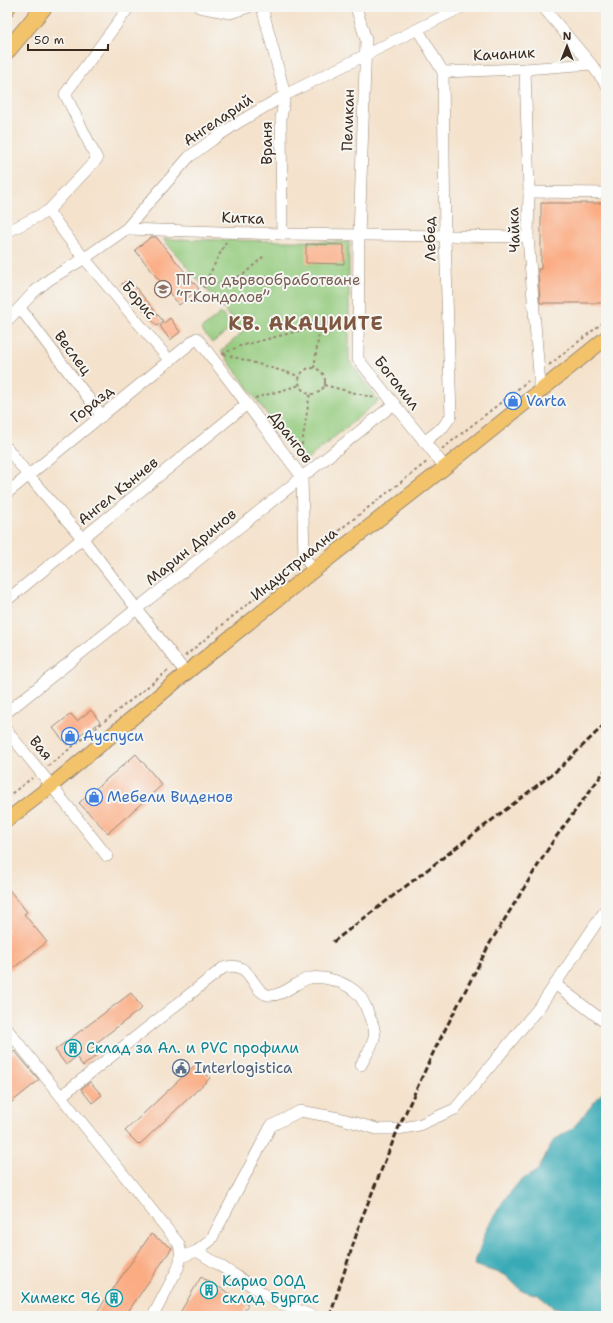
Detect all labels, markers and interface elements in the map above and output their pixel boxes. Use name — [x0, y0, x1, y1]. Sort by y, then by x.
scale bar — [28, 26, 108, 52]
north arrow — [547, 26, 587, 66]
text: N — [563, 29, 572, 44]
text: 50 m — [34, 32, 64, 48]
street label: Качаник — [472, 42, 536, 66]
street label: Ангеларий — [179, 89, 257, 151]
street label: Пеликан — [337, 89, 359, 151]
street label: Враня — [257, 121, 277, 165]
street label: Чайка — [503, 206, 525, 253]
street label: Китка — [221, 207, 266, 229]
street label: Лебед — [420, 216, 440, 262]
place label: ПГ по дървообработване “Г.Кондолов” — [176, 270, 360, 307]
street label: Борис — [117, 277, 161, 323]
school or university icon: ПГ по дървообработване “Г.Кондолов” — [153, 279, 173, 299]
district label: КВ. АКАЦИИТЕ — [228, 311, 384, 336]
street label: Веслец — [50, 327, 96, 379]
street label: Богомил — [370, 352, 425, 415]
street label: Горазд — [66, 380, 118, 427]
shop icon: Varta — [503, 391, 523, 411]
place label: Varta — [526, 391, 567, 411]
street label: Дрангов — [265, 407, 317, 467]
street label: Ангел Кънчев — [74, 452, 162, 530]
street label: Марин Дринов — [141, 504, 241, 590]
street label: Индустриална — [247, 522, 342, 605]
shop icon: Ауспуси — [60, 726, 80, 746]
place label: Ауспуси — [83, 726, 144, 746]
street label: Вая — [25, 732, 57, 764]
shop icon: Мебели Виденов — [84, 787, 104, 807]
place label: Мебели Виденов — [107, 787, 233, 807]
building icon: Склад за Ал. и PVC профили — [63, 1038, 83, 1058]
place label: Склад за Ал. и PVC профили — [86, 1038, 299, 1058]
public building icon: Interlogistica — [171, 1058, 191, 1078]
place label: Interlogistica — [194, 1058, 293, 1078]
place label: Карио ООД склад Бургас — [222, 1271, 319, 1308]
building icon: Карио ООД склад Бургас — [199, 1280, 219, 1300]
place label: Химекс 96 — [21, 1288, 101, 1308]
building icon: Химекс 96 — [104, 1288, 124, 1308]

